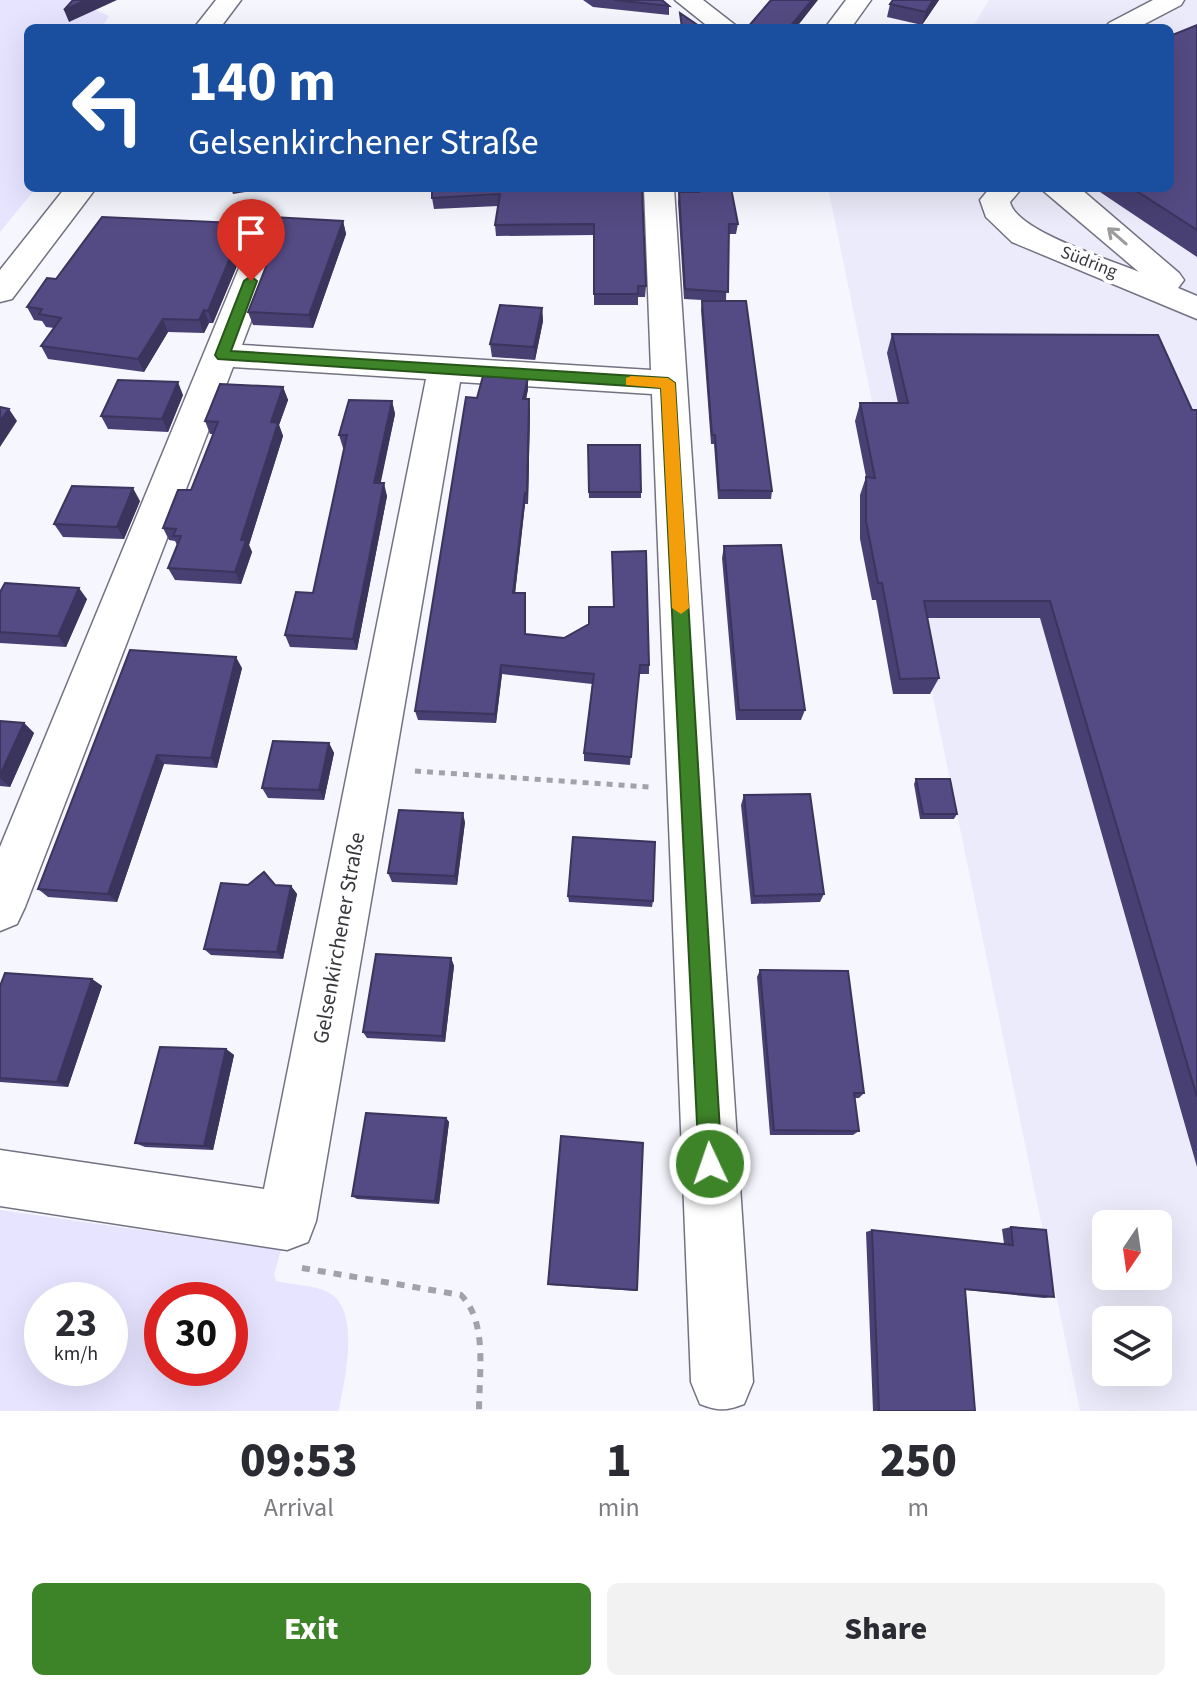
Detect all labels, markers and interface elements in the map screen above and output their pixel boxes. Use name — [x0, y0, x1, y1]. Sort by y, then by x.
text: 140 m — [188, 43, 336, 122]
icon: left — [56, 56, 160, 160]
text: Gelsenkirchener Straße — [188, 117, 539, 168]
pin — [217, 199, 285, 281]
icon: arrive — [229, 211, 273, 255]
one-way arrow — [1107, 227, 1127, 245]
street label: Südring — [1057, 240, 1121, 284]
street label: Gelsenkirchener Straße — [305, 830, 373, 1046]
position arrow — [668, 1122, 752, 1206]
north arrow — [1092, 1210, 1172, 1290]
map controls — [1092, 1210, 1172, 1386]
speed limit sign: 30 — [144, 1282, 248, 1386]
text: 23 — [55, 1295, 97, 1352]
button: layers — [1092, 1306, 1172, 1386]
text: km/h — [54, 1340, 98, 1368]
text: 09:53 — [240, 1427, 358, 1495]
text: 1 — [606, 1427, 632, 1495]
text: 250 — [880, 1427, 957, 1495]
text: Arrival — [264, 1489, 334, 1526]
text: min — [598, 1489, 640, 1526]
text: m — [908, 1489, 929, 1526]
button: Exit — [32, 1583, 591, 1675]
button: Share — [607, 1583, 1165, 1675]

